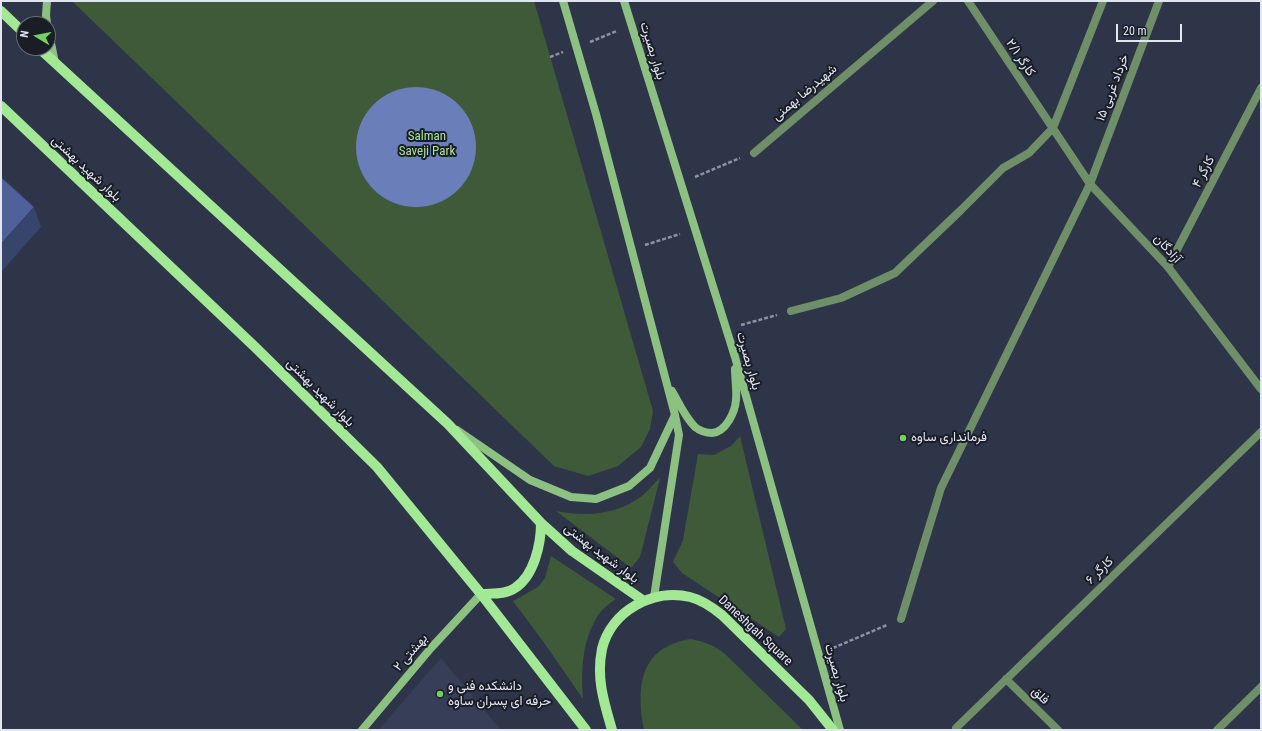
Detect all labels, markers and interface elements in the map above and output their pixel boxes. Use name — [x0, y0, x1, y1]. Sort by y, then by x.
north arrow — [16, 16, 56, 56]
scale bar — [1118, 16, 1184, 42]
street label: بلوار بصیرت — [636, 20, 668, 82]
text: 20 m — [1123, 24, 1147, 38]
text: N — [18, 30, 32, 38]
street label: کارگر ۲/۱ — [1002, 36, 1038, 80]
street label: ۱۵ خرداد غربی — [1093, 52, 1133, 124]
street label: شهیدرضا بهمنی — [769, 61, 841, 125]
park label: Salman Saveji Park — [399, 129, 455, 160]
street label: بلوار شهید بهشتی — [48, 133, 124, 205]
street label: کارگر ۴ — [1189, 153, 1219, 191]
street label: آزادگان — [1150, 231, 1184, 267]
street label: بلوار بصیرت — [732, 330, 764, 392]
street label: بلوار شهید بهشتی — [283, 356, 357, 430]
place label: فرمانداری ساوه — [911, 430, 987, 446]
marker: فرمانداری ساوه — [898, 433, 908, 443]
street label: بلوار شهید بهشتی — [560, 521, 642, 587]
street label: کارگر ۶ — [1083, 554, 1117, 588]
street label: Daneshgah Square — [715, 593, 795, 669]
street label: بهشتی ۲ — [391, 631, 431, 675]
street label: بلوار بصیرت — [820, 642, 852, 704]
place label: دانشکده فنی و حرفه ای پسران ساوه — [448, 679, 551, 710]
street label: فلق — [1028, 684, 1052, 708]
marker: دانشکده فنی و حرفه ای پسران ساوه — [435, 689, 445, 699]

